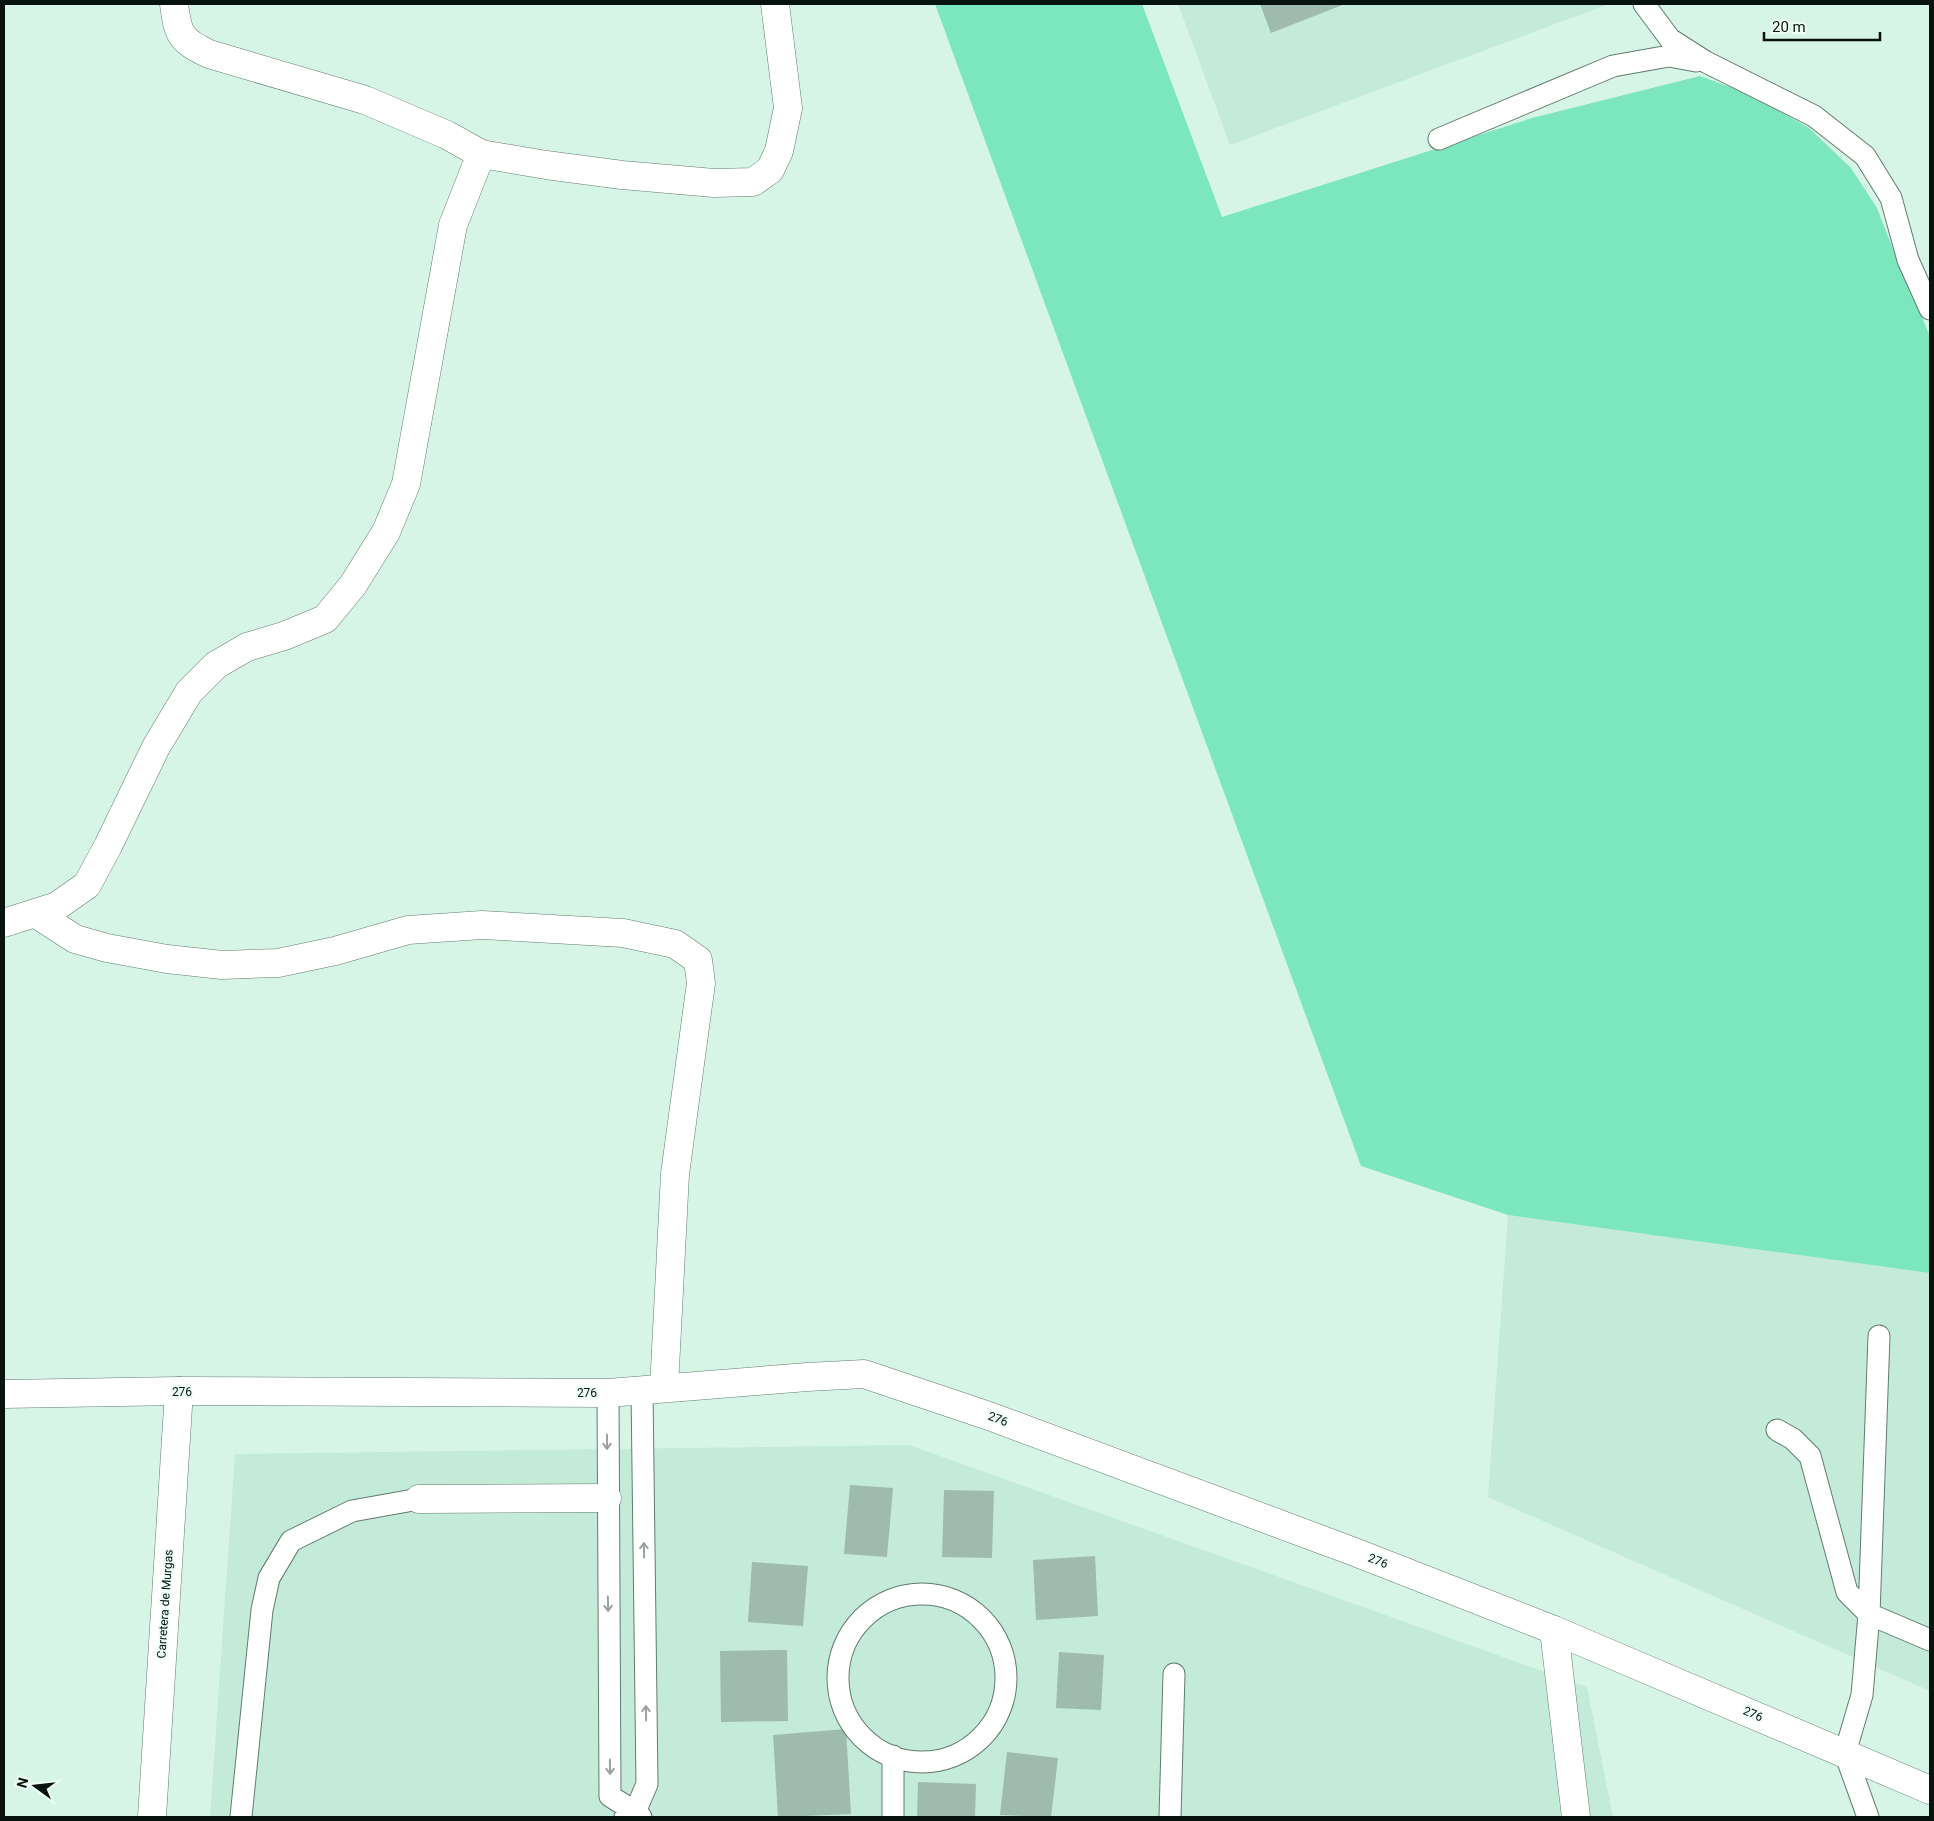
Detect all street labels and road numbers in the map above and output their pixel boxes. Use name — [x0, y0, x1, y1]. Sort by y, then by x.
street label: 276 — [172, 1385, 192, 1399]
street label: 276 — [577, 1386, 597, 1400]
street label: 276 — [986, 1409, 1010, 1429]
street label: Carretera de Murgas — [154, 1549, 176, 1659]
street label: 276 — [1366, 1551, 1390, 1571]
street label: 276 — [1741, 1704, 1765, 1724]

